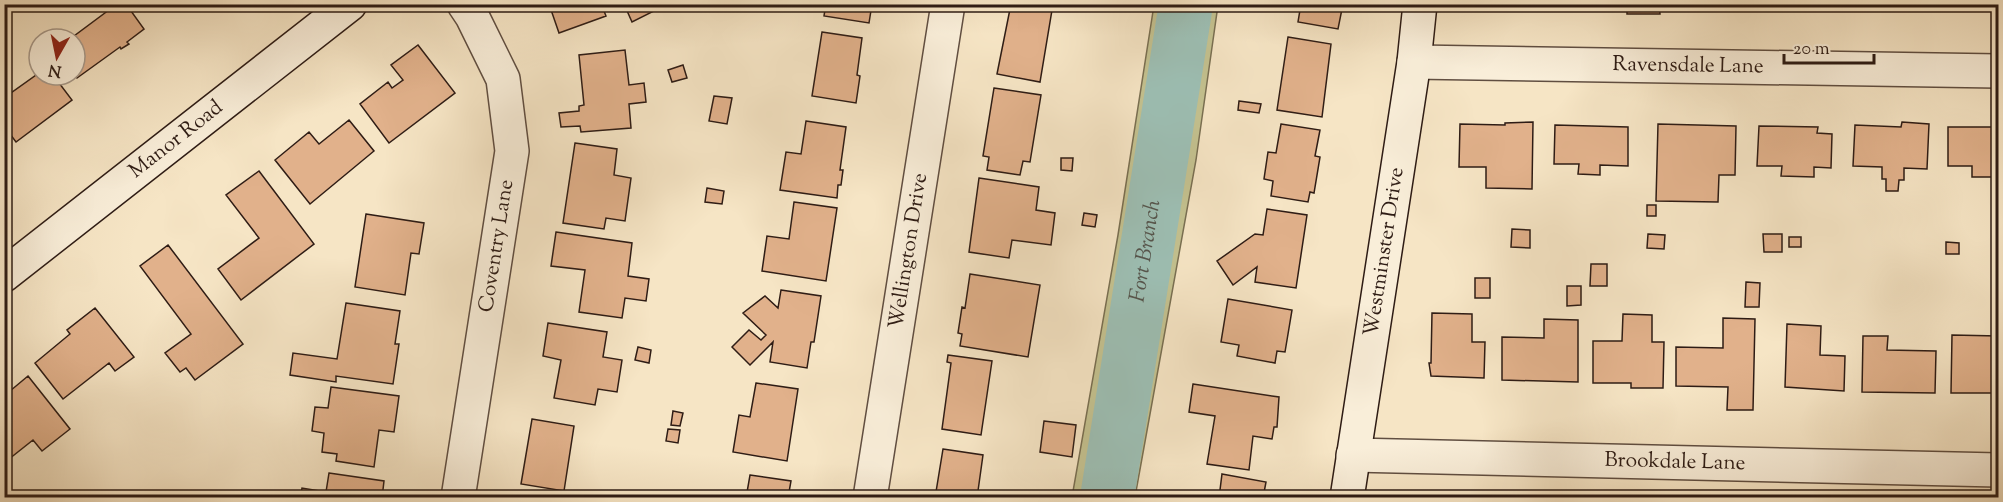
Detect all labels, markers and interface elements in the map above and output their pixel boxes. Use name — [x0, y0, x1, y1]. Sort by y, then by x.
north arrow — [27, 27, 87, 87]
scale bar — [1784, 27, 1874, 65]
text: 20 m — [1793, 37, 1830, 63]
street label: Ravensdale Lane — [1612, 50, 1764, 82]
text: N — [47, 57, 63, 82]
street label: Manor Road — [123, 93, 230, 186]
street label: Westminster Drive — [1357, 165, 1413, 338]
street label: Wellington Drive — [882, 171, 936, 331]
street label: Coventry Lane — [472, 178, 522, 315]
water label: Fort Branch — [1123, 197, 1170, 305]
street label: Brookdale Lane — [1604, 446, 1746, 479]

